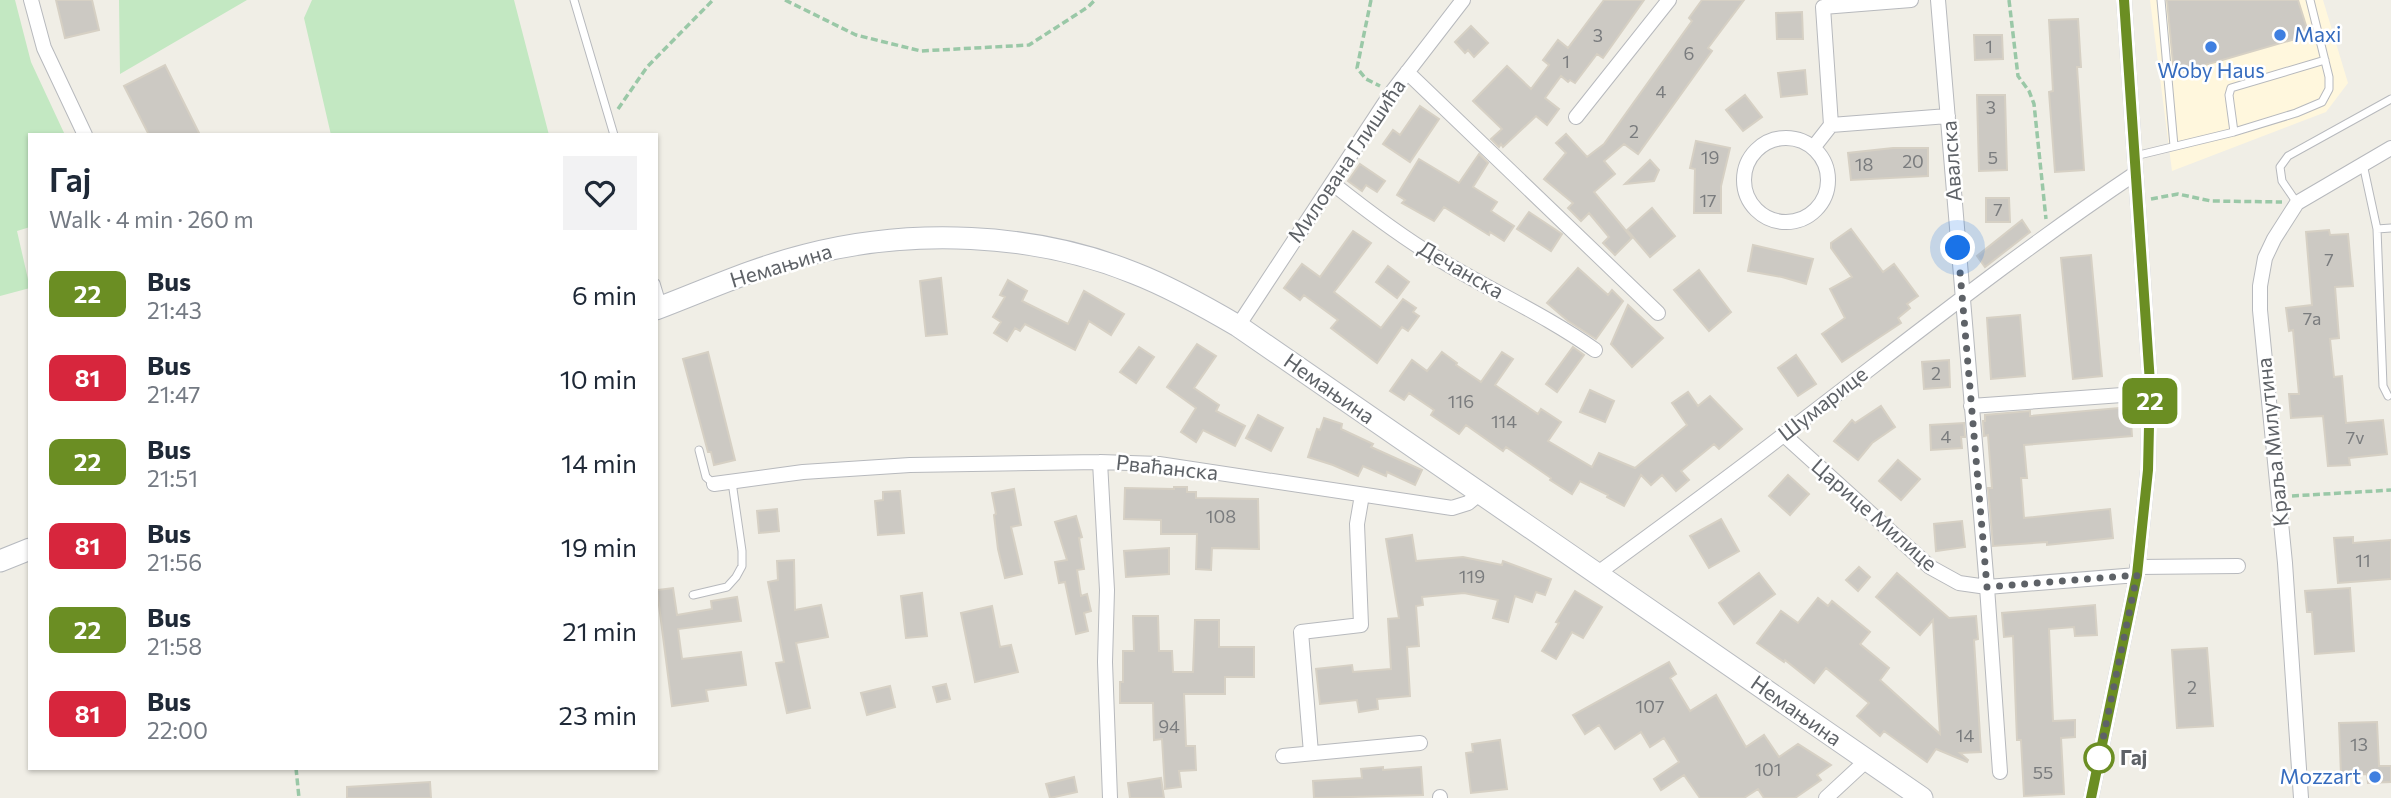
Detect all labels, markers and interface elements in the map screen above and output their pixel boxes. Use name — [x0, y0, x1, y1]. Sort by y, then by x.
place label: Maxi — [2294, 21, 2341, 46]
house number: 3 — [1593, 24, 1603, 46]
marker: Maxi — [2272, 27, 2288, 43]
house number: 1 — [1985, 35, 1993, 57]
marker: Woby Haus — [2203, 39, 2219, 55]
house number: 6 — [1684, 42, 1694, 64]
house number: 1 — [1562, 50, 1570, 72]
place label: Woby Haus — [2157, 57, 2265, 82]
street label: Милована Глишића — [1282, 74, 1410, 247]
house number: 4 — [1656, 80, 1667, 102]
house number: 3 — [1986, 96, 1996, 118]
house number: 2 — [1629, 120, 1639, 142]
street label: Авалска — [1935, 120, 1966, 202]
house number: 19 — [1701, 146, 1719, 168]
house number: 5 — [1988, 146, 1998, 168]
house number: 20 — [1902, 150, 1924, 172]
house number: 18 — [1855, 153, 1873, 175]
button: heart — [563, 156, 637, 230]
text: Гај — [49, 158, 92, 199]
house number: 17 — [1699, 189, 1717, 211]
house number: 7 — [1993, 198, 2003, 220]
text: Walk · 4 min · 260 m — [49, 205, 254, 233]
your location — [1940, 230, 1975, 265]
street label: Дечанска — [1415, 234, 1509, 303]
street label: Немањина — [727, 237, 834, 292]
house number: 7 — [2324, 248, 2334, 270]
text: Bus — [147, 265, 191, 296]
text: 22 — [74, 279, 101, 308]
text: 6 min — [572, 279, 637, 310]
text: 21:43 — [147, 296, 202, 324]
house number: 7a — [2303, 307, 2321, 329]
street label: Немањина — [1280, 347, 1380, 428]
text: Bus — [147, 349, 191, 380]
street label: Краља Милутина — [2250, 356, 2293, 528]
street label: Шумарице — [1773, 360, 1872, 445]
house number: 2 — [1931, 362, 1941, 384]
text: 81 — [75, 363, 100, 392]
text: 10 min — [560, 363, 637, 394]
line badge: 22 — [2118, 378, 2182, 424]
text: 21:47 — [147, 380, 201, 408]
text: 22 — [2136, 386, 2164, 415]
house number: 116 — [1448, 390, 1474, 412]
house number: 114 — [1491, 410, 1517, 432]
house number: 4 — [1941, 425, 1952, 447]
house number: 7v — [2346, 426, 2364, 448]
text: Bus — [147, 433, 191, 464]
text: 22 — [74, 447, 101, 476]
text: 14 min — [561, 447, 637, 478]
street label: Рваћанска — [1115, 449, 1219, 484]
street label: Царице Милице — [1807, 453, 1943, 575]
text: 21:51 — [147, 464, 198, 492]
house number: 108 — [1206, 505, 1236, 527]
text: Bus — [147, 517, 191, 548]
text: 81 — [75, 531, 100, 560]
text: 19 min — [561, 531, 637, 562]
text: 21:56 — [147, 548, 202, 576]
house number: 11 — [2355, 549, 2371, 571]
house number: 119 — [1459, 565, 1485, 587]
text: Bus — [147, 601, 191, 632]
text: 22 — [74, 615, 101, 644]
text: 21 min — [562, 615, 637, 646]
text: 21:58 — [147, 632, 202, 660]
street label: Немањина — [1747, 669, 1847, 750]
house number: 2 — [2187, 676, 2197, 698]
text: Bus — [147, 685, 191, 716]
house number: 107 — [1636, 695, 1664, 717]
text: 81 — [75, 699, 100, 728]
text: 23 min — [559, 699, 637, 730]
house number: 94 — [1158, 715, 1180, 737]
text: 22:00 — [147, 716, 208, 744]
house number: 14 — [1956, 724, 1974, 746]
house number: 13 — [2350, 733, 2368, 755]
marker: Гај — [2084, 743, 2114, 773]
place label: Гај — [2120, 744, 2147, 769]
house number: 101 — [1754, 758, 1782, 780]
house number: 55 — [2033, 761, 2053, 783]
place label: Mozzart — [2280, 763, 2361, 788]
marker: Mozzart — [2367, 769, 2383, 785]

